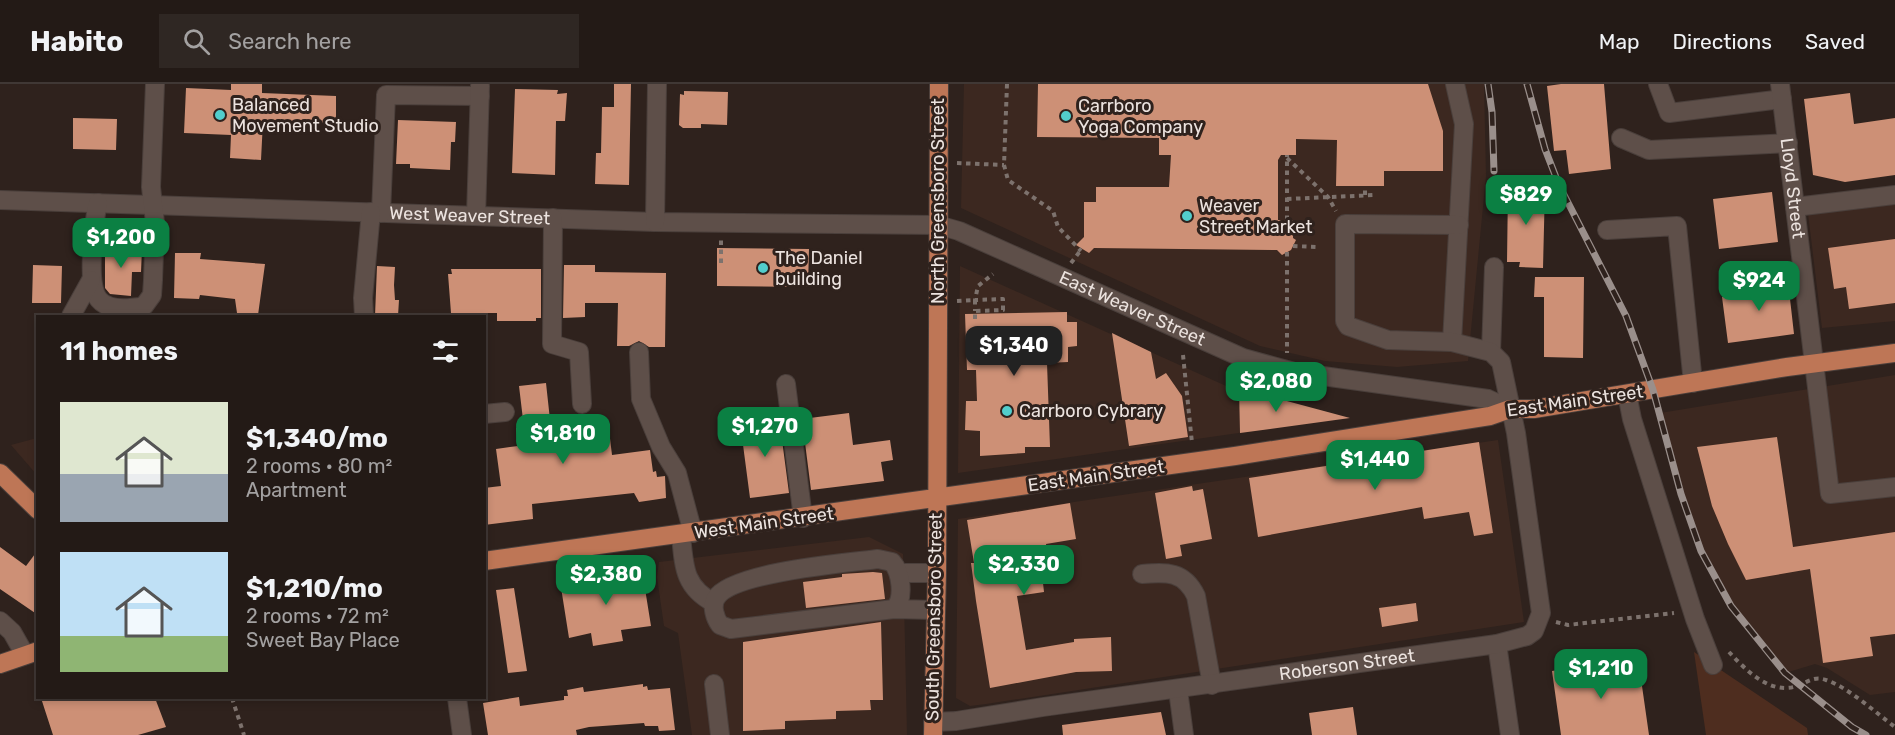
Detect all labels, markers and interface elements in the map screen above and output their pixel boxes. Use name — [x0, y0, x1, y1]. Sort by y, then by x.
search box — [159, 14, 579, 68]
text: Habito — [30, 25, 123, 58]
icon: search — [180, 25, 213, 58]
text: Search here — [228, 28, 352, 55]
text: Map — [1599, 29, 1640, 54]
text: Directions — [1673, 29, 1772, 54]
text: Saved — [1805, 29, 1865, 54]
place label: Balanced Movement Studio — [232, 94, 379, 137]
place label: Carrboro Yoga Company — [1078, 95, 1203, 138]
street label: North Greensboro Street — [927, 98, 949, 304]
marker: Balanced Movement Studio — [213, 108, 227, 122]
marker: Carrboro Yoga Company — [1059, 109, 1073, 123]
street label: Lloyd Street — [1776, 137, 1810, 240]
pin: $829 — [1490, 175, 1562, 226]
text: $829 — [1500, 182, 1552, 206]
place label: Weaver Street Market — [1199, 195, 1312, 238]
street label: West Weaver Street — [389, 202, 551, 229]
marker: Weaver Street Market — [1180, 209, 1194, 223]
pin: $1,200 — [72, 218, 170, 269]
text: $1,200 — [86, 225, 156, 249]
place label: The Daniel building — [775, 247, 863, 290]
marker: The Daniel building — [756, 261, 770, 275]
pin: $924 — [1723, 261, 1795, 312]
street label: East Weaver Street — [1056, 266, 1209, 351]
text: $924 — [1733, 268, 1785, 292]
pin: $1,340 — [965, 326, 1063, 377]
text: $1,340 — [979, 333, 1049, 357]
icon: filters — [429, 335, 462, 368]
text: 11 homes — [60, 336, 178, 367]
pin: $2,080 — [1227, 362, 1325, 413]
text: $2,080 — [1240, 369, 1312, 393]
street label: East Main Street — [1505, 381, 1645, 421]
place label: Carrboro Cybrary — [1019, 400, 1163, 422]
marker: Carrboro Cybrary — [1000, 404, 1014, 418]
pin: $1,270 — [716, 407, 814, 458]
pin: $1,810 — [514, 414, 612, 465]
text: $1,270 — [732, 414, 798, 438]
text: $1,810 — [530, 421, 596, 445]
text: $1,340/mo — [246, 423, 388, 454]
icon: home — [108, 426, 180, 498]
pin: $1,440 — [1326, 440, 1424, 491]
text: $1,440 — [1340, 447, 1410, 471]
text: 2 rooms · 80 m² — [246, 454, 392, 478]
street label: East Main Street — [1026, 456, 1166, 496]
text: Apartment — [246, 478, 347, 502]
street label: West Main Street — [693, 502, 835, 544]
street label: South Greensboro Street — [921, 513, 947, 721]
pin: $2,330 — [975, 545, 1073, 596]
text: $2,330 — [988, 552, 1060, 576]
pin: $2,380 — [557, 555, 655, 606]
text: $2,380 — [570, 562, 642, 586]
text: $1,210/mo — [246, 573, 383, 604]
icon: home — [108, 576, 180, 648]
text: 2 rooms · 72 m² — [246, 604, 389, 628]
text: Sweet Bay Place — [246, 628, 400, 652]
street label: Roberson Street — [1278, 645, 1416, 685]
pin: $1,210 — [1552, 649, 1650, 700]
text: $1,210 — [1568, 656, 1634, 680]

